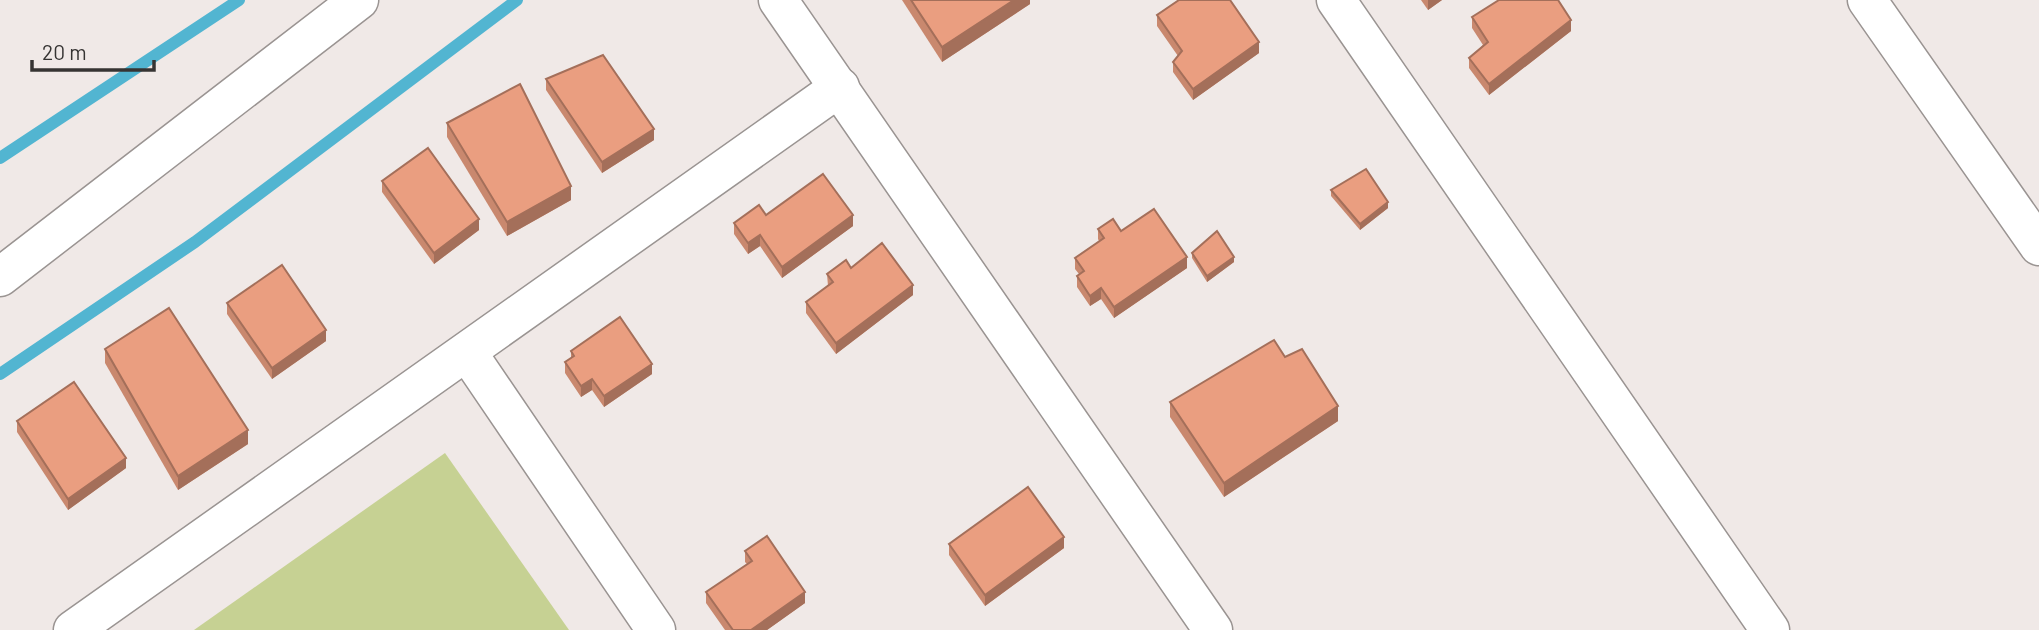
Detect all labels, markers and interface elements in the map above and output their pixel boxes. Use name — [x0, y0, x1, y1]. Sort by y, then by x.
scale bar — [32, 28, 154, 72]
text: 20 m — [42, 39, 87, 64]

